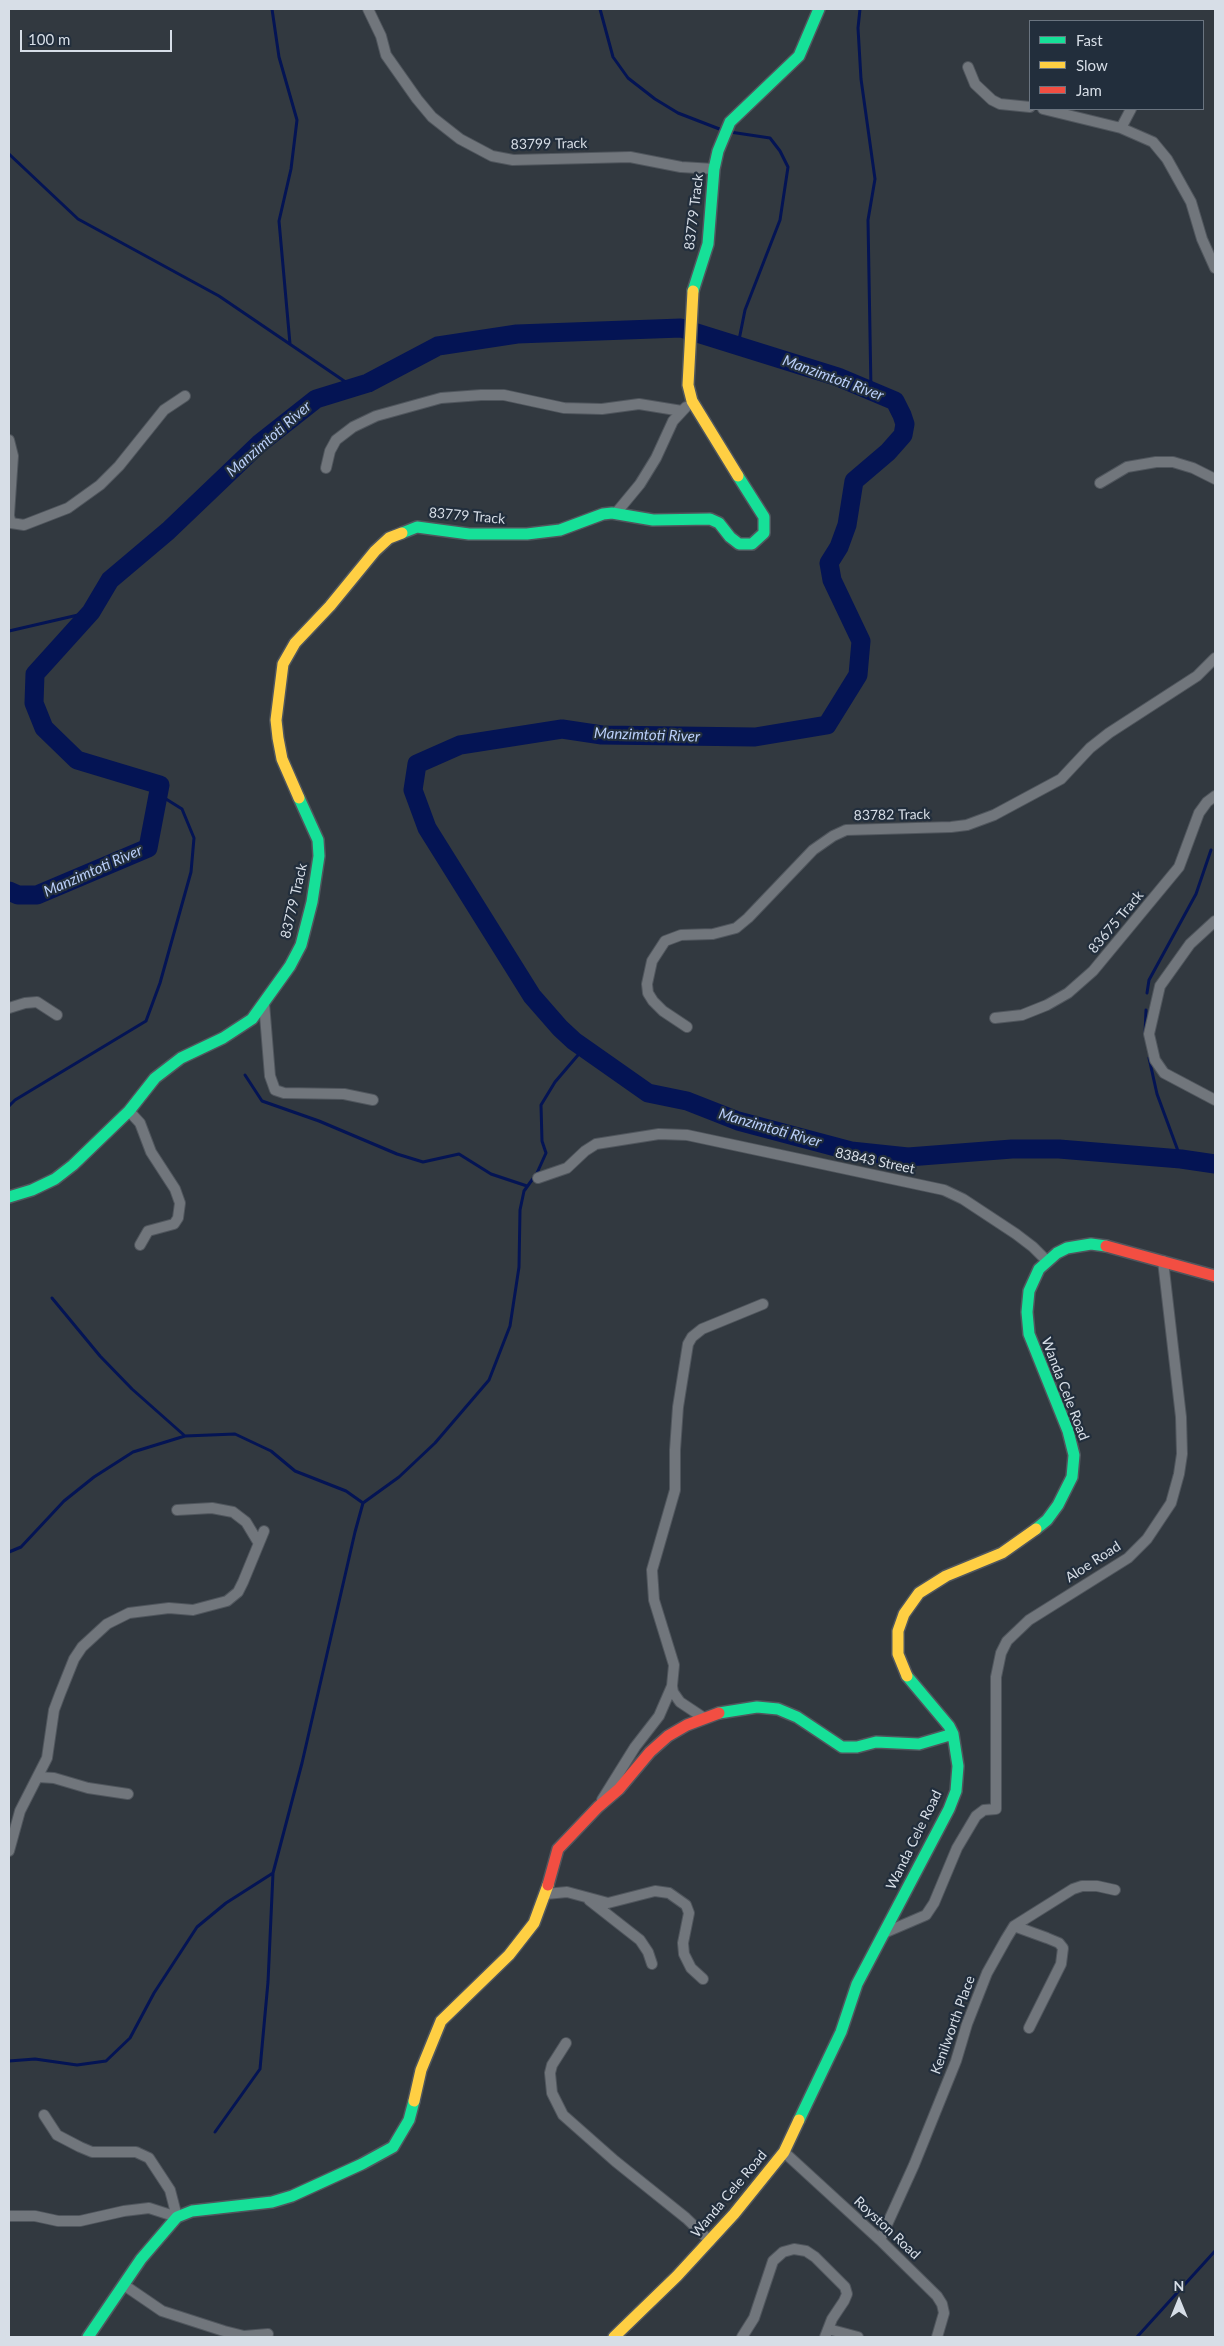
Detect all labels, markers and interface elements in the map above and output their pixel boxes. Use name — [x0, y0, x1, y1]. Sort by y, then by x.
scale bar — [22, 20, 175, 52]
legend — [1029, 20, 1204, 110]
text: 100 m — [28, 30, 70, 48]
text: Fast — [1076, 31, 1103, 49]
text: Slow — [1076, 56, 1108, 74]
text: Jam — [1076, 81, 1102, 99]
street label: 83799 Track — [511, 135, 587, 153]
street label: 83779 Track — [681, 173, 707, 251]
water label: Manzimtoti River — [780, 351, 886, 405]
water label: Manzimtoti River — [223, 397, 315, 481]
street label: 83779 Track — [428, 504, 506, 528]
water label: Manzimtoti River — [594, 724, 700, 746]
street label: 83782 Track — [854, 806, 930, 824]
water label: Manzimtoti River — [41, 841, 145, 901]
street label: 83779 Track — [277, 862, 311, 940]
street label: 83675 Track — [1085, 887, 1147, 957]
water label: Manzimtoti River — [716, 1105, 824, 1151]
street label: 83843 Street — [834, 1144, 916, 1178]
street label: Wanda Cele Road — [1038, 1335, 1092, 1443]
street label: Aloe Road — [1062, 1538, 1124, 1586]
street label: Wanda Cele Road — [883, 1787, 945, 1893]
street label: Kenilworth Place — [927, 1973, 979, 2077]
street label: Wanda Cele Road — [688, 2147, 770, 2241]
street label: Royston Road — [850, 2193, 924, 2263]
north arrow — [1154, 2276, 1204, 2326]
text: N — [1174, 2277, 1184, 2294]

